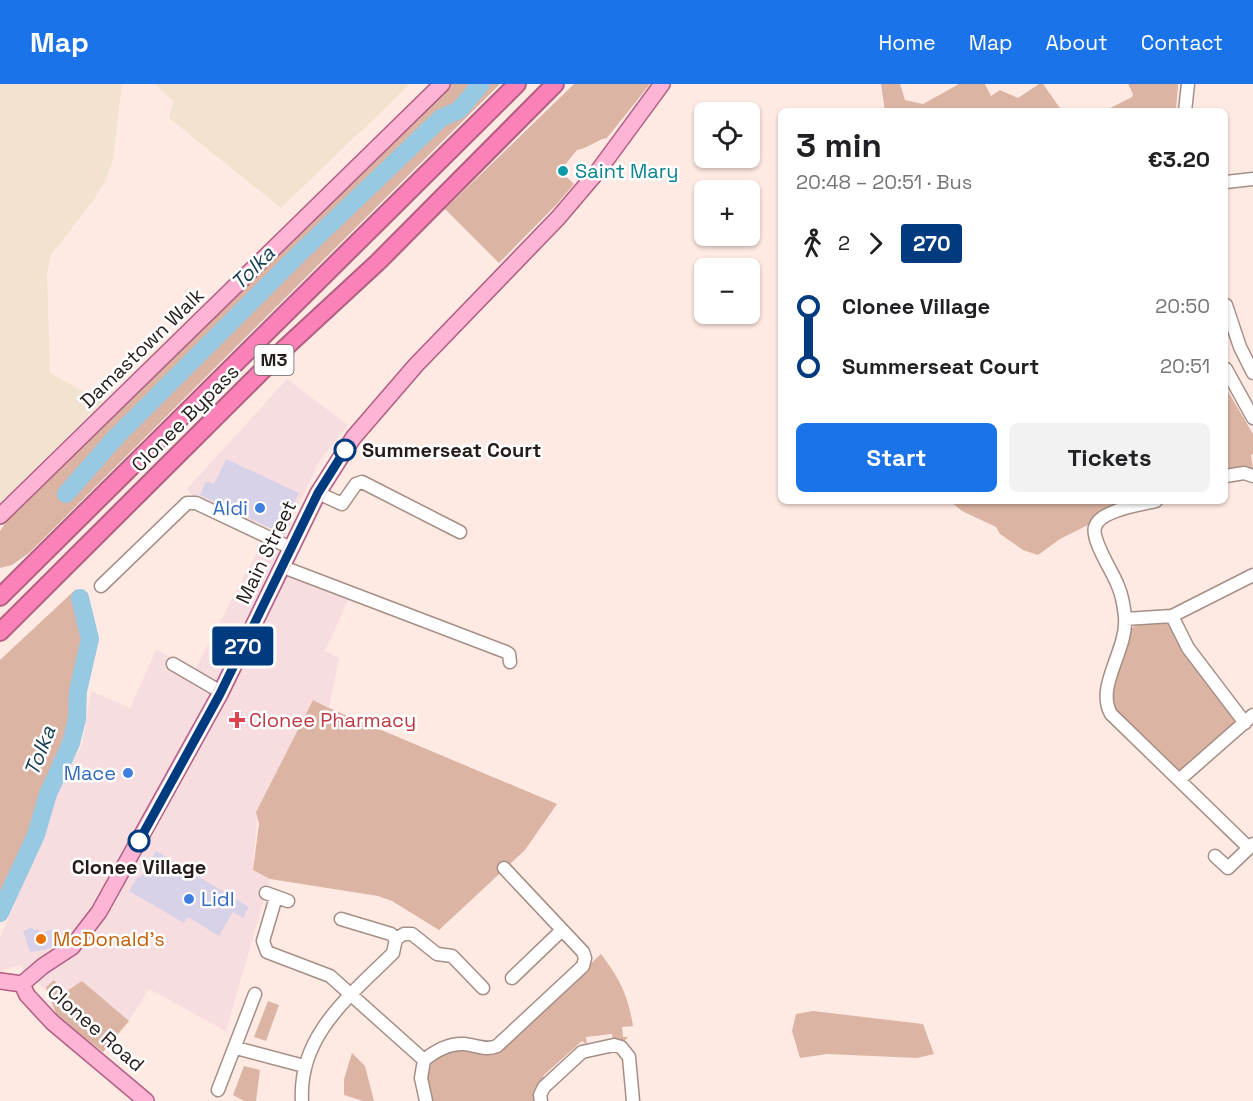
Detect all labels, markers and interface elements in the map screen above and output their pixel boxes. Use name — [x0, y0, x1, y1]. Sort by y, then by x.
text: Map — [30, 24, 89, 60]
text: Home — [878, 29, 936, 56]
text: Map — [969, 29, 1013, 56]
text: About — [1046, 29, 1108, 56]
text: Contact — [1141, 29, 1223, 56]
map controls — [694, 102, 760, 324]
button: locate — [694, 102, 760, 168]
text: 3 min — [796, 125, 882, 167]
text: €3.20 — [1148, 145, 1210, 173]
place label: Saint Mary — [575, 158, 679, 184]
marker: Saint Mary — [556, 164, 570, 178]
text: 20:48 – 20:51 · Bus — [796, 169, 972, 195]
button: + — [694, 180, 760, 246]
icon: walk — [796, 227, 829, 260]
icon: forward — [859, 227, 892, 260]
text: 2 — [838, 230, 850, 256]
text: 270 — [913, 230, 950, 257]
water label: Tolka — [225, 239, 281, 295]
button: − — [694, 258, 760, 324]
street label: Damastown Walk — [75, 282, 210, 414]
text: Clonee Village — [842, 292, 990, 320]
text: 20:50 — [1155, 293, 1210, 319]
road number: M3 — [254, 345, 294, 375]
text: Summerseat Court — [842, 352, 1039, 380]
text: 20:51 — [1160, 353, 1210, 379]
street label: Clonee Bypass — [126, 359, 244, 477]
button: Start — [796, 423, 997, 492]
button: Tickets — [1009, 423, 1210, 492]
place label: Summerseat Court — [362, 437, 541, 463]
marker: Summerseat Court — [334, 439, 356, 461]
place label: Aldi — [213, 495, 248, 521]
street label: Main Street — [230, 496, 302, 608]
marker: Aldi — [253, 501, 267, 515]
line badge: 270 — [208, 626, 278, 666]
text: 270 — [224, 633, 262, 660]
place label: Clonee Pharmacy — [249, 707, 416, 733]
marker: Clonee Pharmacy — [230, 713, 244, 727]
water label: Tolka — [18, 721, 62, 780]
place label: Mace — [64, 760, 116, 786]
marker: Mace — [121, 766, 135, 780]
marker: Clonee Village — [128, 830, 150, 852]
place label: Clonee Village — [72, 854, 206, 880]
place label: Lidl — [201, 886, 235, 912]
marker: Lidl — [182, 892, 196, 906]
place label: McDonald’s — [53, 926, 165, 952]
marker: McDonald’s — [34, 932, 48, 946]
street label: Clonee Road — [42, 979, 150, 1077]

